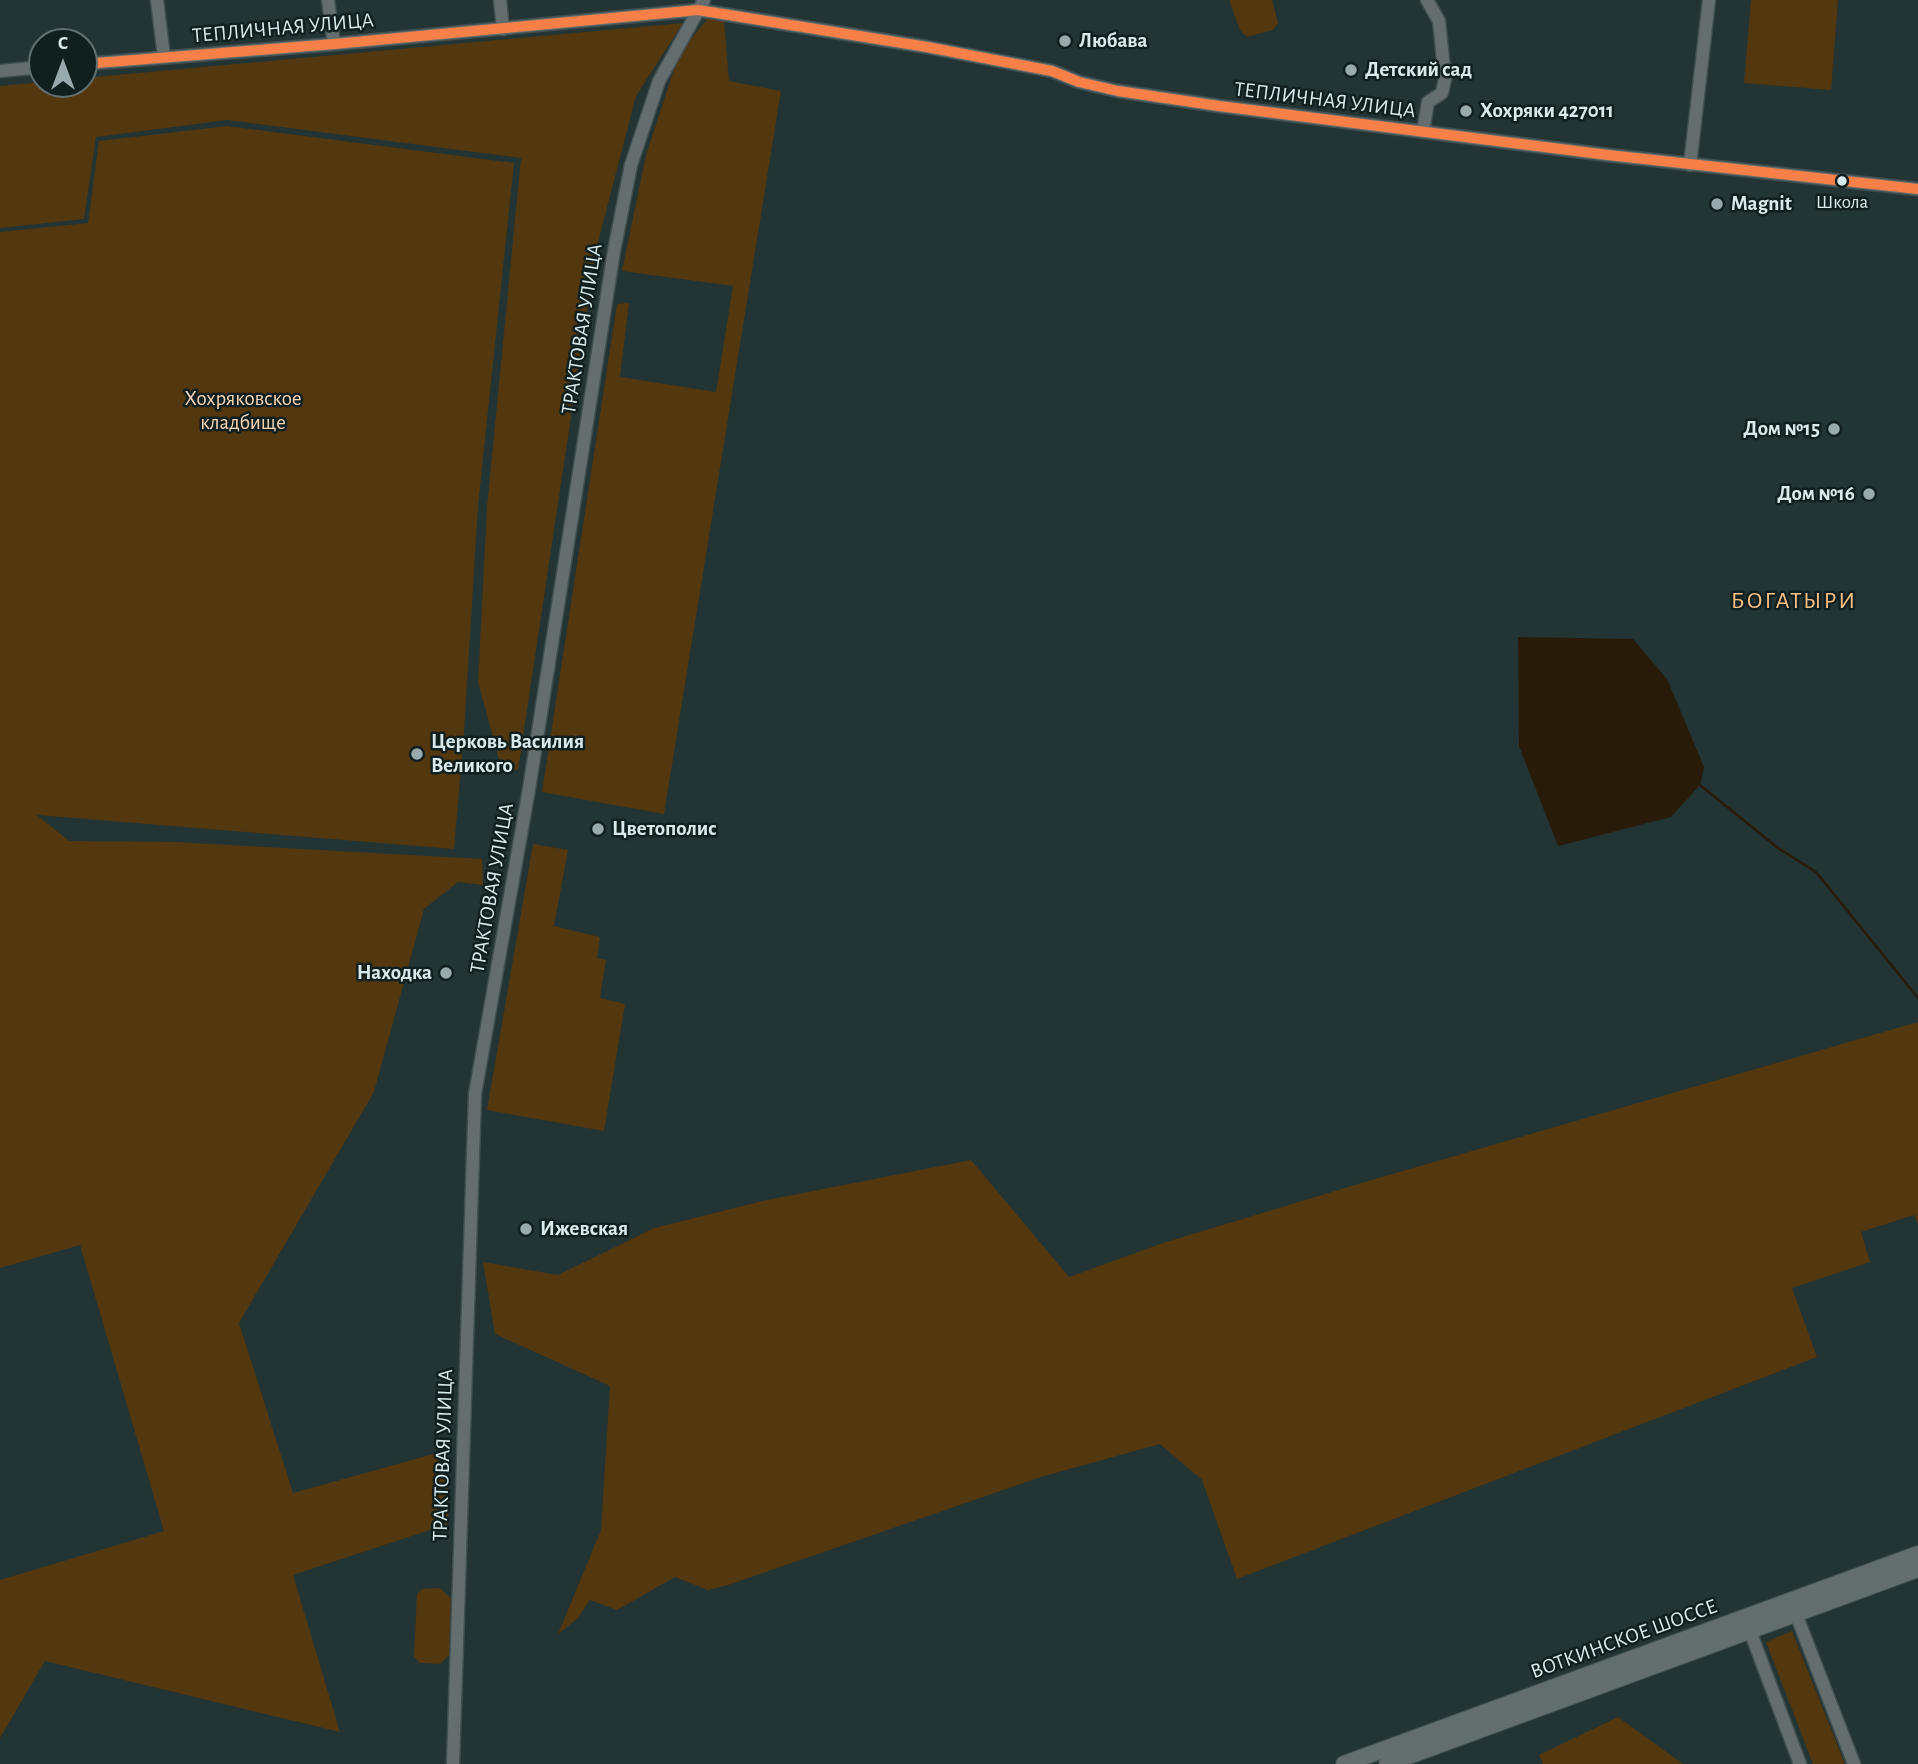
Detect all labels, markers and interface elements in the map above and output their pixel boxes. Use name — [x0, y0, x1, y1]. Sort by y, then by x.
street label: ТЕПЛИЧНАЯ УЛИЦА — [191, 8, 375, 48]
north arrow — [28, 28, 98, 98]
place label: Любава — [1079, 28, 1148, 54]
marker: Любава — [1057, 33, 1073, 49]
text: С — [58, 34, 68, 53]
place label: Детский сад — [1365, 57, 1472, 83]
marker: Детский сад — [1343, 62, 1359, 78]
street label: ТЕПЛИЧНАЯ УЛИЦА — [1233, 76, 1417, 124]
place label: Хохряки 427011 — [1480, 98, 1614, 124]
marker: Хохряки 427011 — [1458, 103, 1474, 119]
marker: Школа — [1835, 174, 1849, 188]
place label: Magnit — [1731, 191, 1792, 217]
place label: Школа — [1816, 191, 1868, 213]
marker: Magnit — [1709, 196, 1725, 212]
street label: ТРАКТОВАЯ УЛИЦА — [556, 242, 608, 416]
park label: Хохряковское кладбище — [184, 386, 302, 436]
place label: Дом №15 — [1743, 416, 1820, 442]
marker: Дом №15 — [1826, 421, 1842, 437]
place label: Дом №16 — [1777, 481, 1855, 507]
marker: Дом №16 — [1861, 486, 1877, 502]
district label: БОГАТЫРИ — [1732, 587, 1856, 615]
place label: Церковь Василия Великого — [431, 729, 584, 779]
marker: Церковь Василия Великого — [409, 746, 425, 762]
street label: ТРАКТОВАЯ УЛИЦА — [465, 801, 519, 975]
place label: Цветополис — [612, 816, 717, 842]
marker: Цветополис — [590, 821, 606, 837]
place label: Находка — [357, 960, 432, 986]
marker: Находка — [438, 965, 454, 981]
place label: Ижевская — [540, 1216, 628, 1242]
marker: Ижевская — [518, 1221, 534, 1237]
street label: ТРАКТОВАЯ УЛИЦА — [427, 1368, 459, 1542]
street label: ВОТКИНСКОЕ ШОССЕ — [1527, 1593, 1721, 1685]

